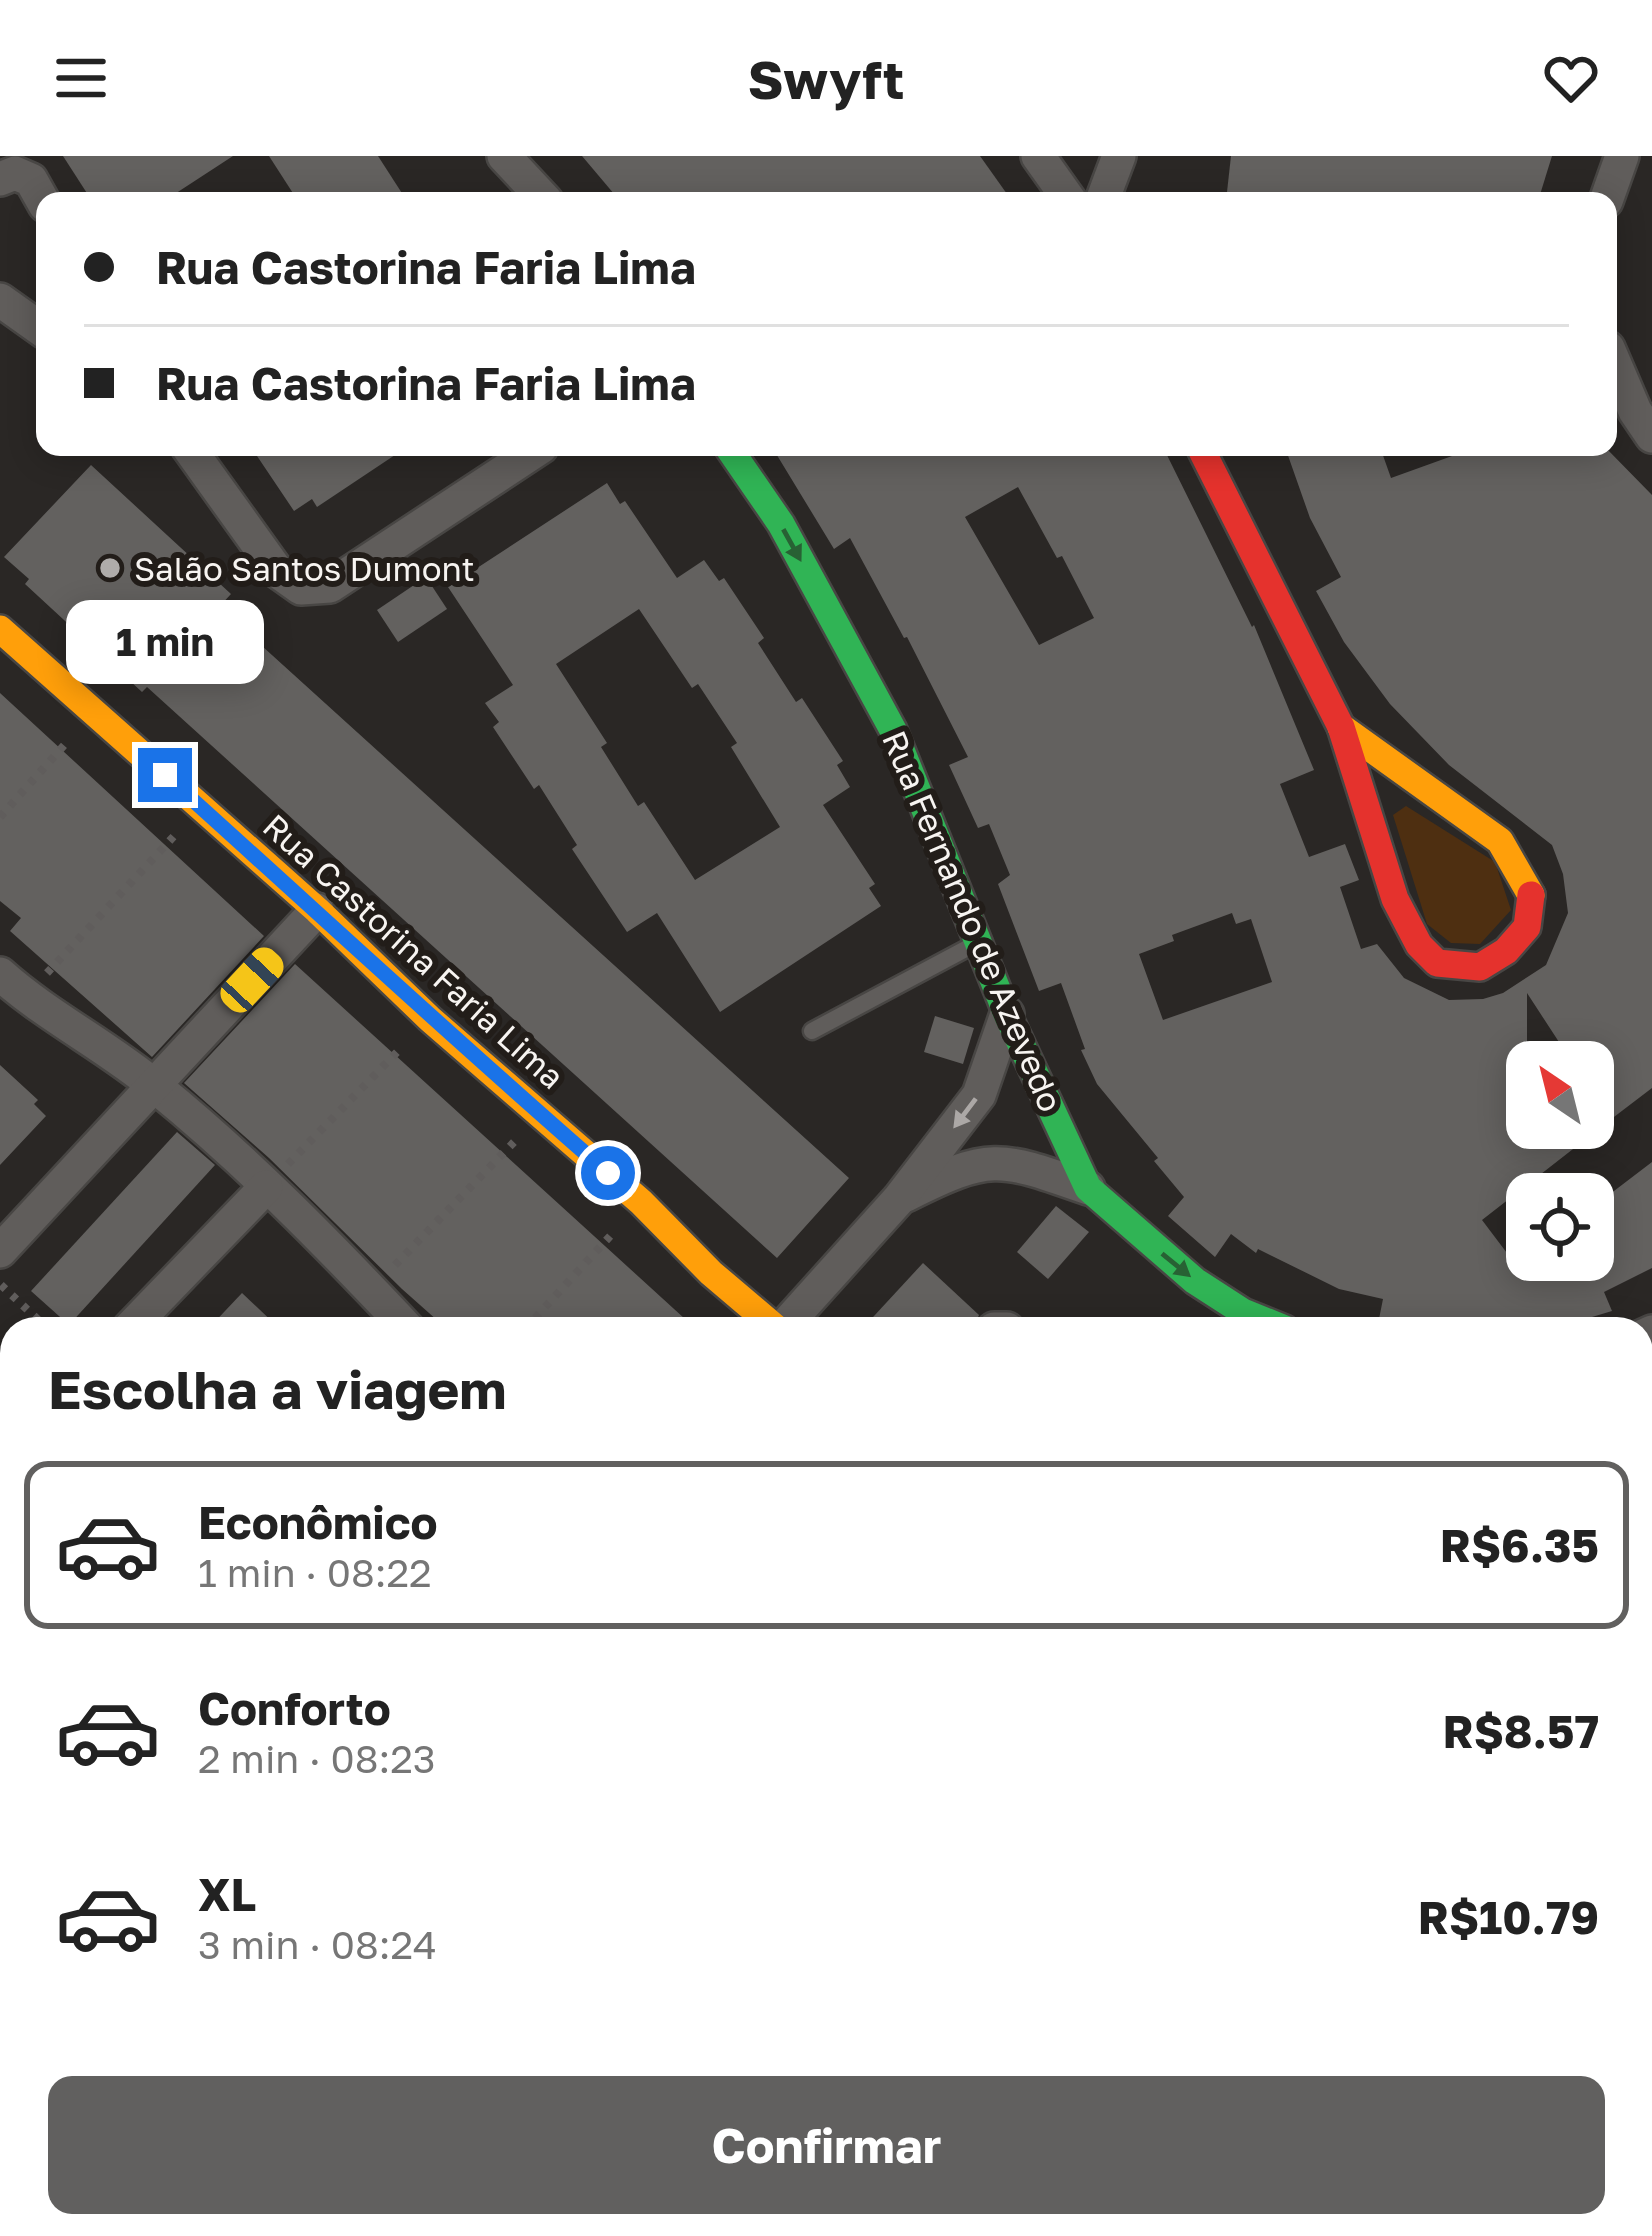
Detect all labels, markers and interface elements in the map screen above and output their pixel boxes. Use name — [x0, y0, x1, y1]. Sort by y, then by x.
icon: menu — [48, 45, 114, 111]
icon: heart — [1538, 45, 1604, 111]
text: Swyft — [748, 46, 904, 111]
text: Rua Castorina Faria Lima — [156, 240, 696, 294]
text: Rua Castorina Faria Lima — [156, 356, 696, 410]
one-way arrow — [781, 528, 802, 562]
place label: Salão Santos Dumont — [134, 549, 475, 588]
marker: Salão Santos Dumont — [97, 555, 123, 581]
callout: 1 min — [66, 601, 264, 685]
text: 1 min — [116, 618, 214, 665]
street label: Rua Fernando de Azevedo — [875, 725, 1071, 1117]
route end — [138, 748, 192, 802]
street label: Rua Castorina Faria Lima — [256, 806, 572, 1096]
car — [214, 941, 290, 1019]
north arrow — [1506, 1041, 1614, 1149]
map controls — [1506, 1041, 1614, 1281]
one-way arrow — [953, 1097, 978, 1128]
route start — [581, 1146, 635, 1200]
button: locate — [1506, 1173, 1614, 1281]
one-way arrow — [1160, 1252, 1191, 1277]
text: Escolha a viagem — [48, 1356, 507, 1421]
icon: car — [54, 1491, 162, 1599]
text: Econômico — [198, 1495, 438, 1549]
text: R$6.35 — [1440, 1518, 1599, 1572]
text: 1 min · 08:22 — [198, 1549, 432, 1596]
icon: car — [54, 1677, 162, 1785]
text: Conforto — [198, 1681, 391, 1735]
text: R$8.57 — [1442, 1704, 1599, 1758]
text: 2 min · 08:23 — [198, 1735, 436, 1782]
icon: car — [54, 1863, 162, 1971]
text: XL — [198, 1867, 256, 1921]
text: R$10.79 — [1418, 1890, 1599, 1944]
text: 3 min · 08:24 — [198, 1921, 437, 1968]
button: Confirmar — [48, 2076, 1605, 2214]

